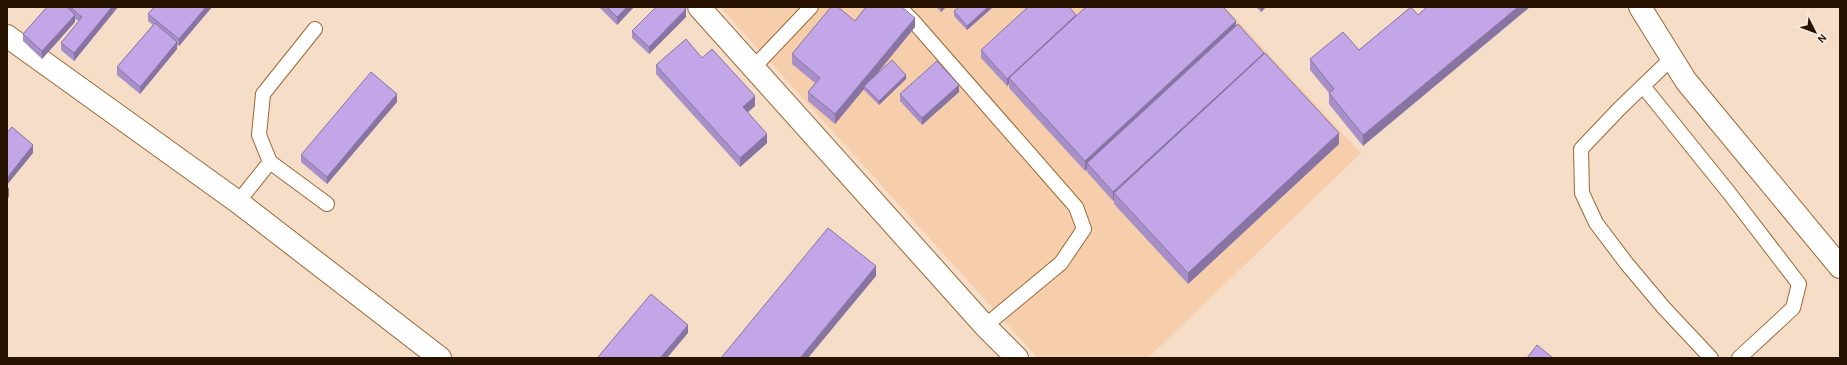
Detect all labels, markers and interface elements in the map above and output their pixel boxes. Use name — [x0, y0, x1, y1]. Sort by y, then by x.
north arrow — [1795, 12, 1835, 52]
text: N — [1815, 32, 1829, 45]

